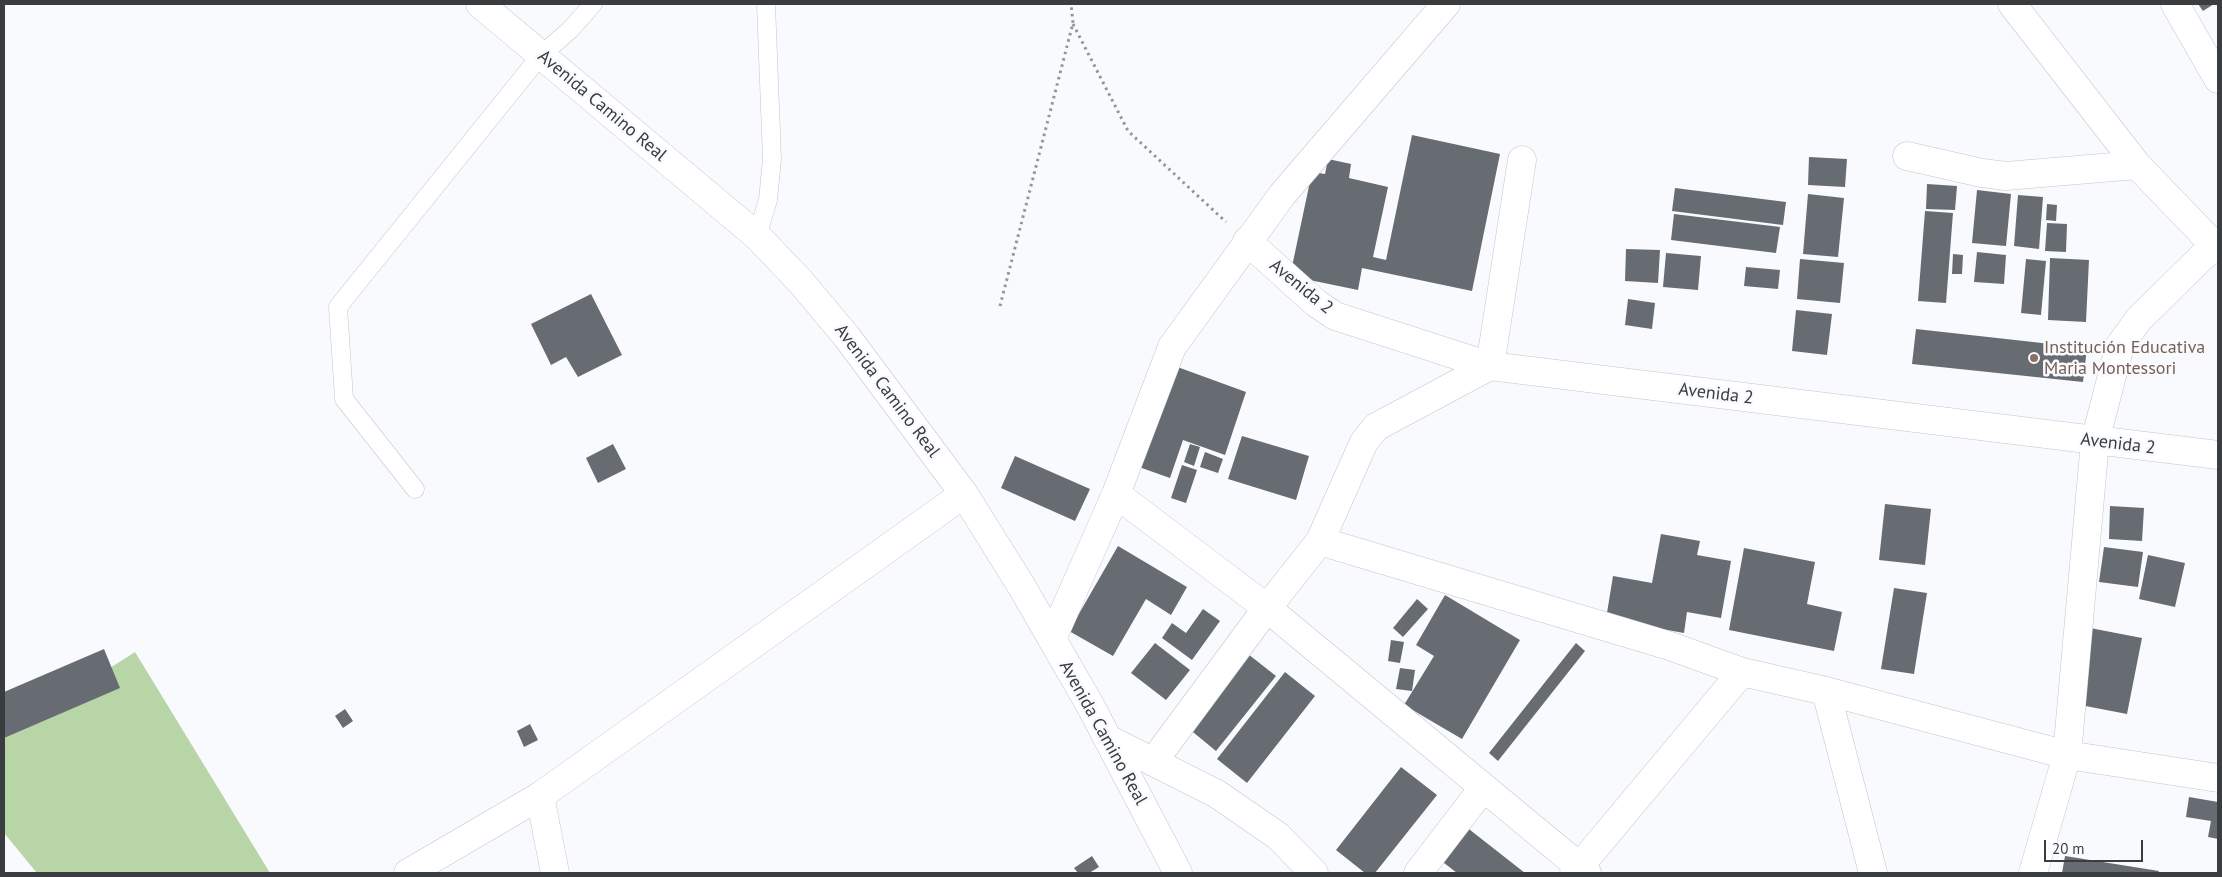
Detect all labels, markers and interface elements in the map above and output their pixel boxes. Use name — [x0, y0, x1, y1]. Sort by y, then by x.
street label: Avenida Camino Real — [533, 46, 671, 166]
street label: Avenida 2 — [1265, 255, 1337, 319]
street label: Avenida Camino Real — [830, 320, 944, 462]
place label: Institución Educativa Maria Montessori — [2044, 337, 2205, 379]
marker: Institución Educativa Maria Montessori — [2028, 352, 2040, 364]
street label: Avenida 2 — [1677, 379, 1755, 409]
street label: Avenida 2 — [2079, 429, 2157, 459]
street label: Avenida Camino Real — [1054, 657, 1152, 809]
scale bar — [2047, 830, 2146, 862]
text: 20 m — [2052, 839, 2085, 858]

